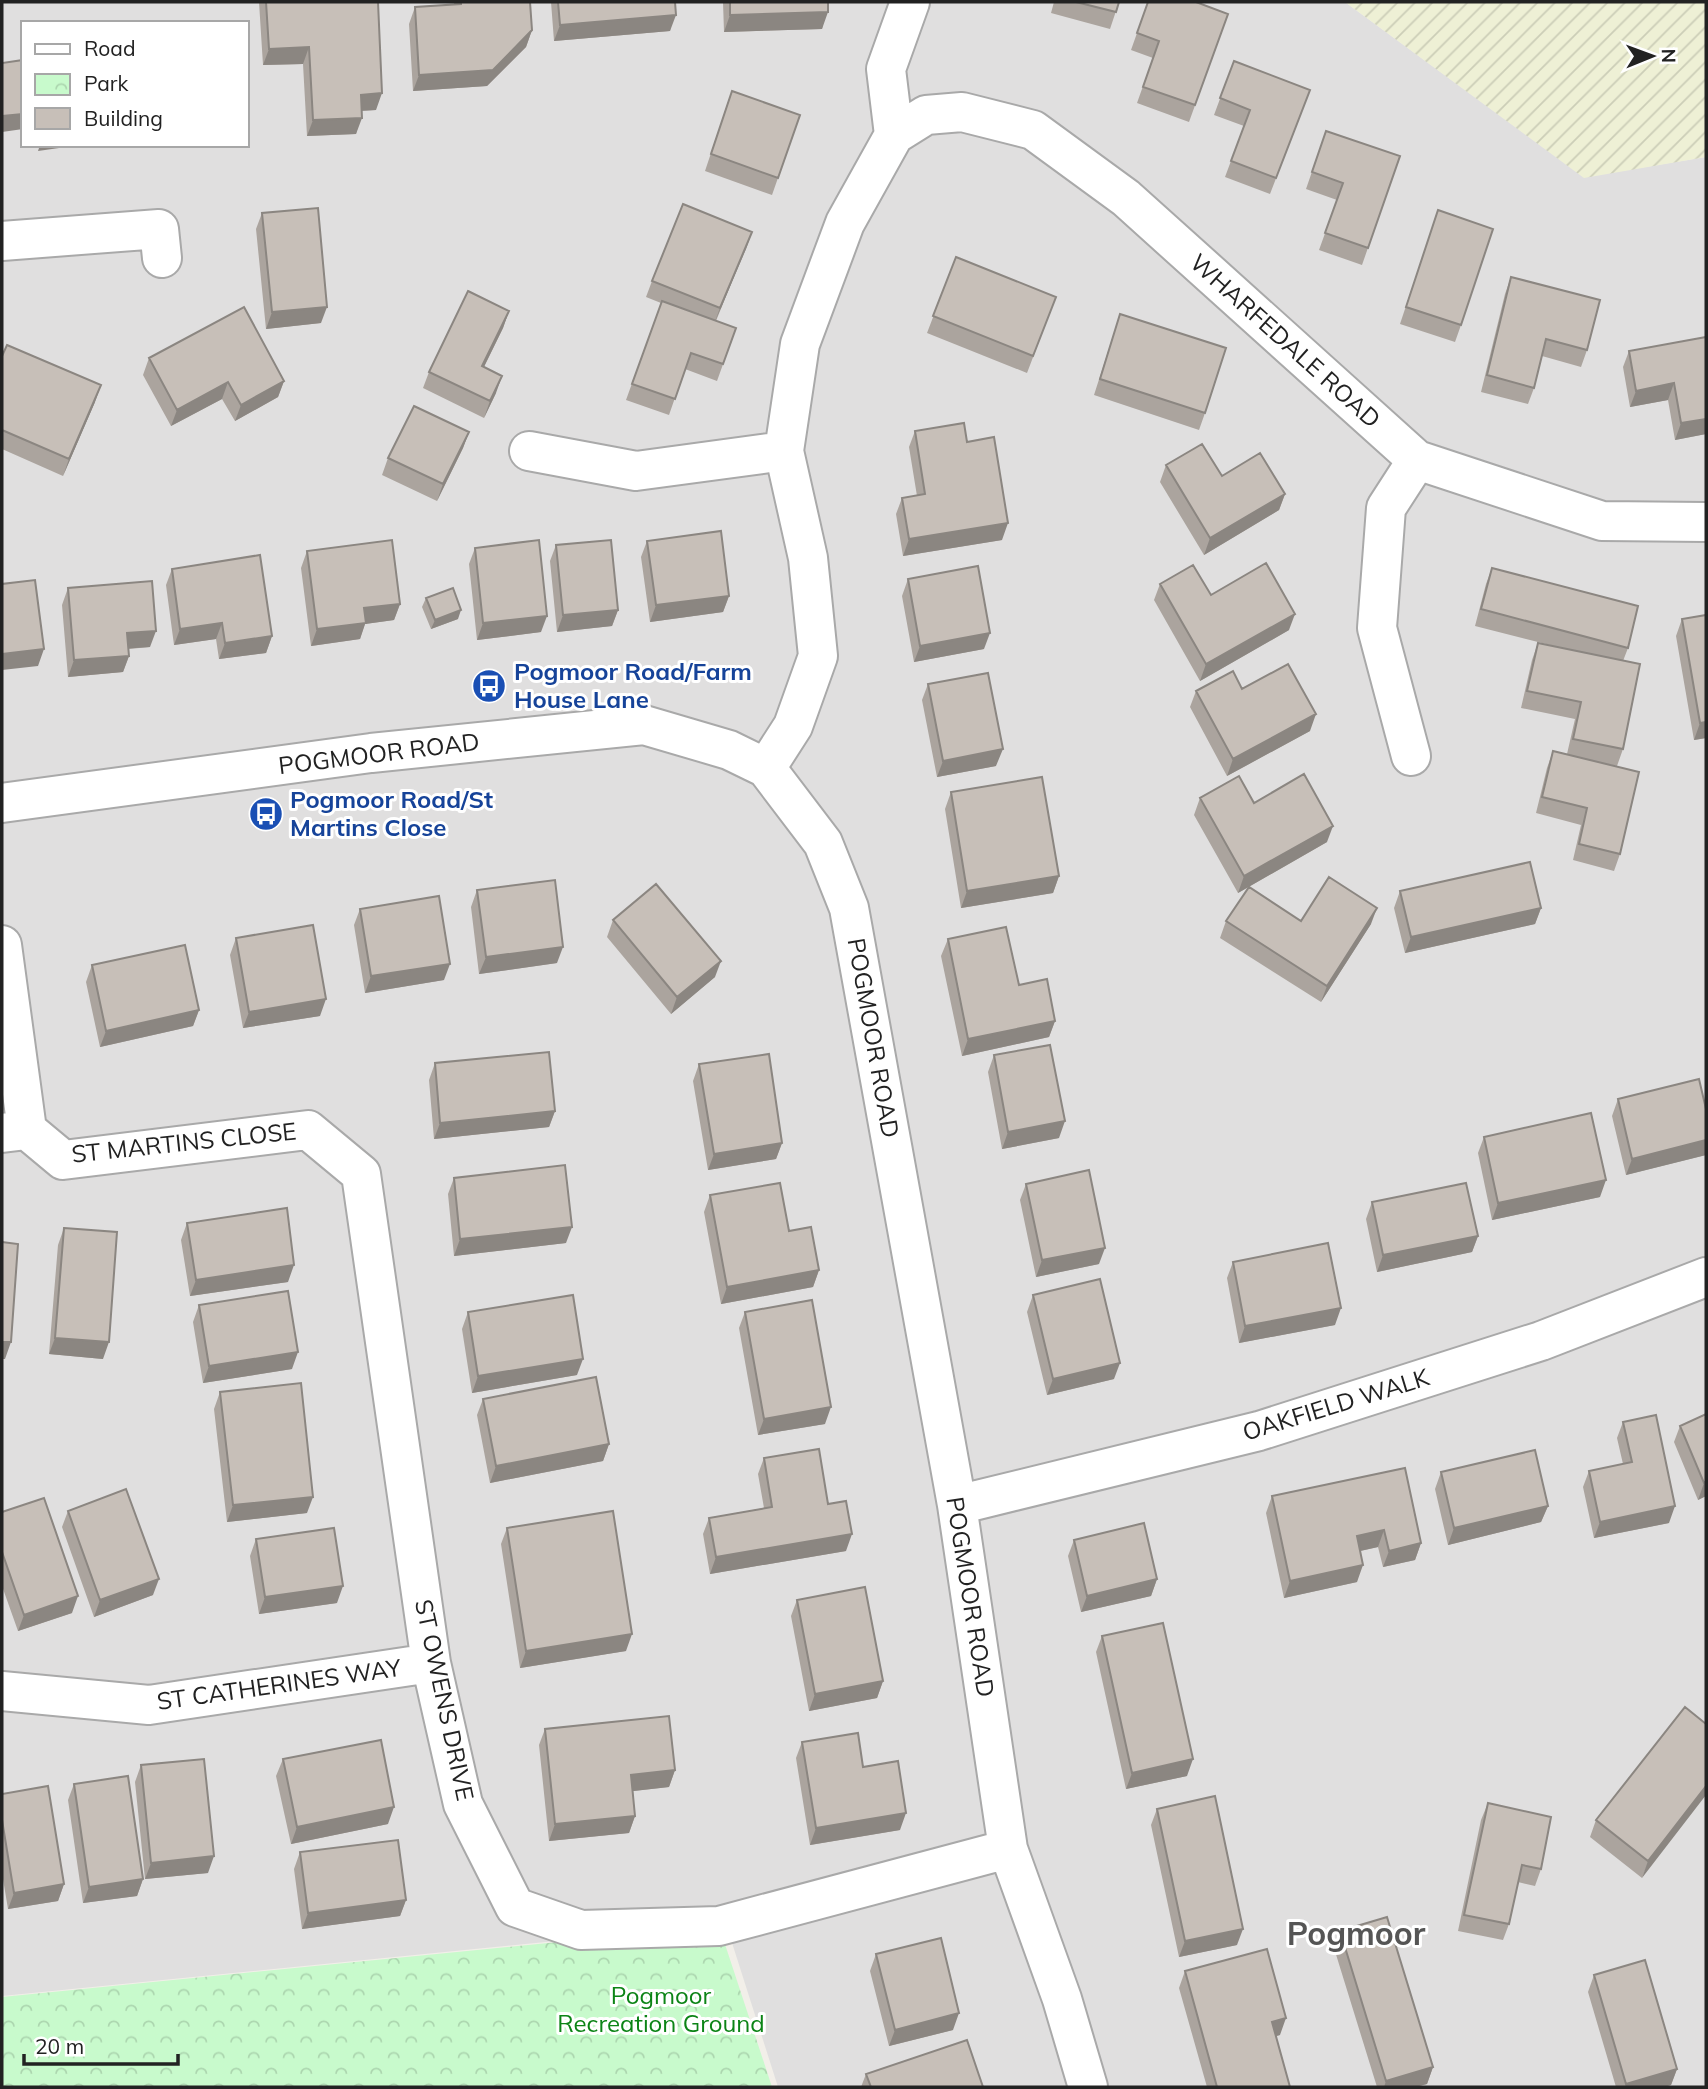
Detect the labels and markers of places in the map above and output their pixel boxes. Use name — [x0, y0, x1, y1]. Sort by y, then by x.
place label: Pogmoor Road/Farm House Lane — [514, 656, 752, 714]
bus stop icon: Pogmoor Road/Farm House Lane — [470, 667, 508, 705]
place label: Pogmoor Road/St Martins Close — [290, 784, 493, 842]
bus stop icon: Pogmoor Road/St Martins Close — [247, 795, 285, 833]

